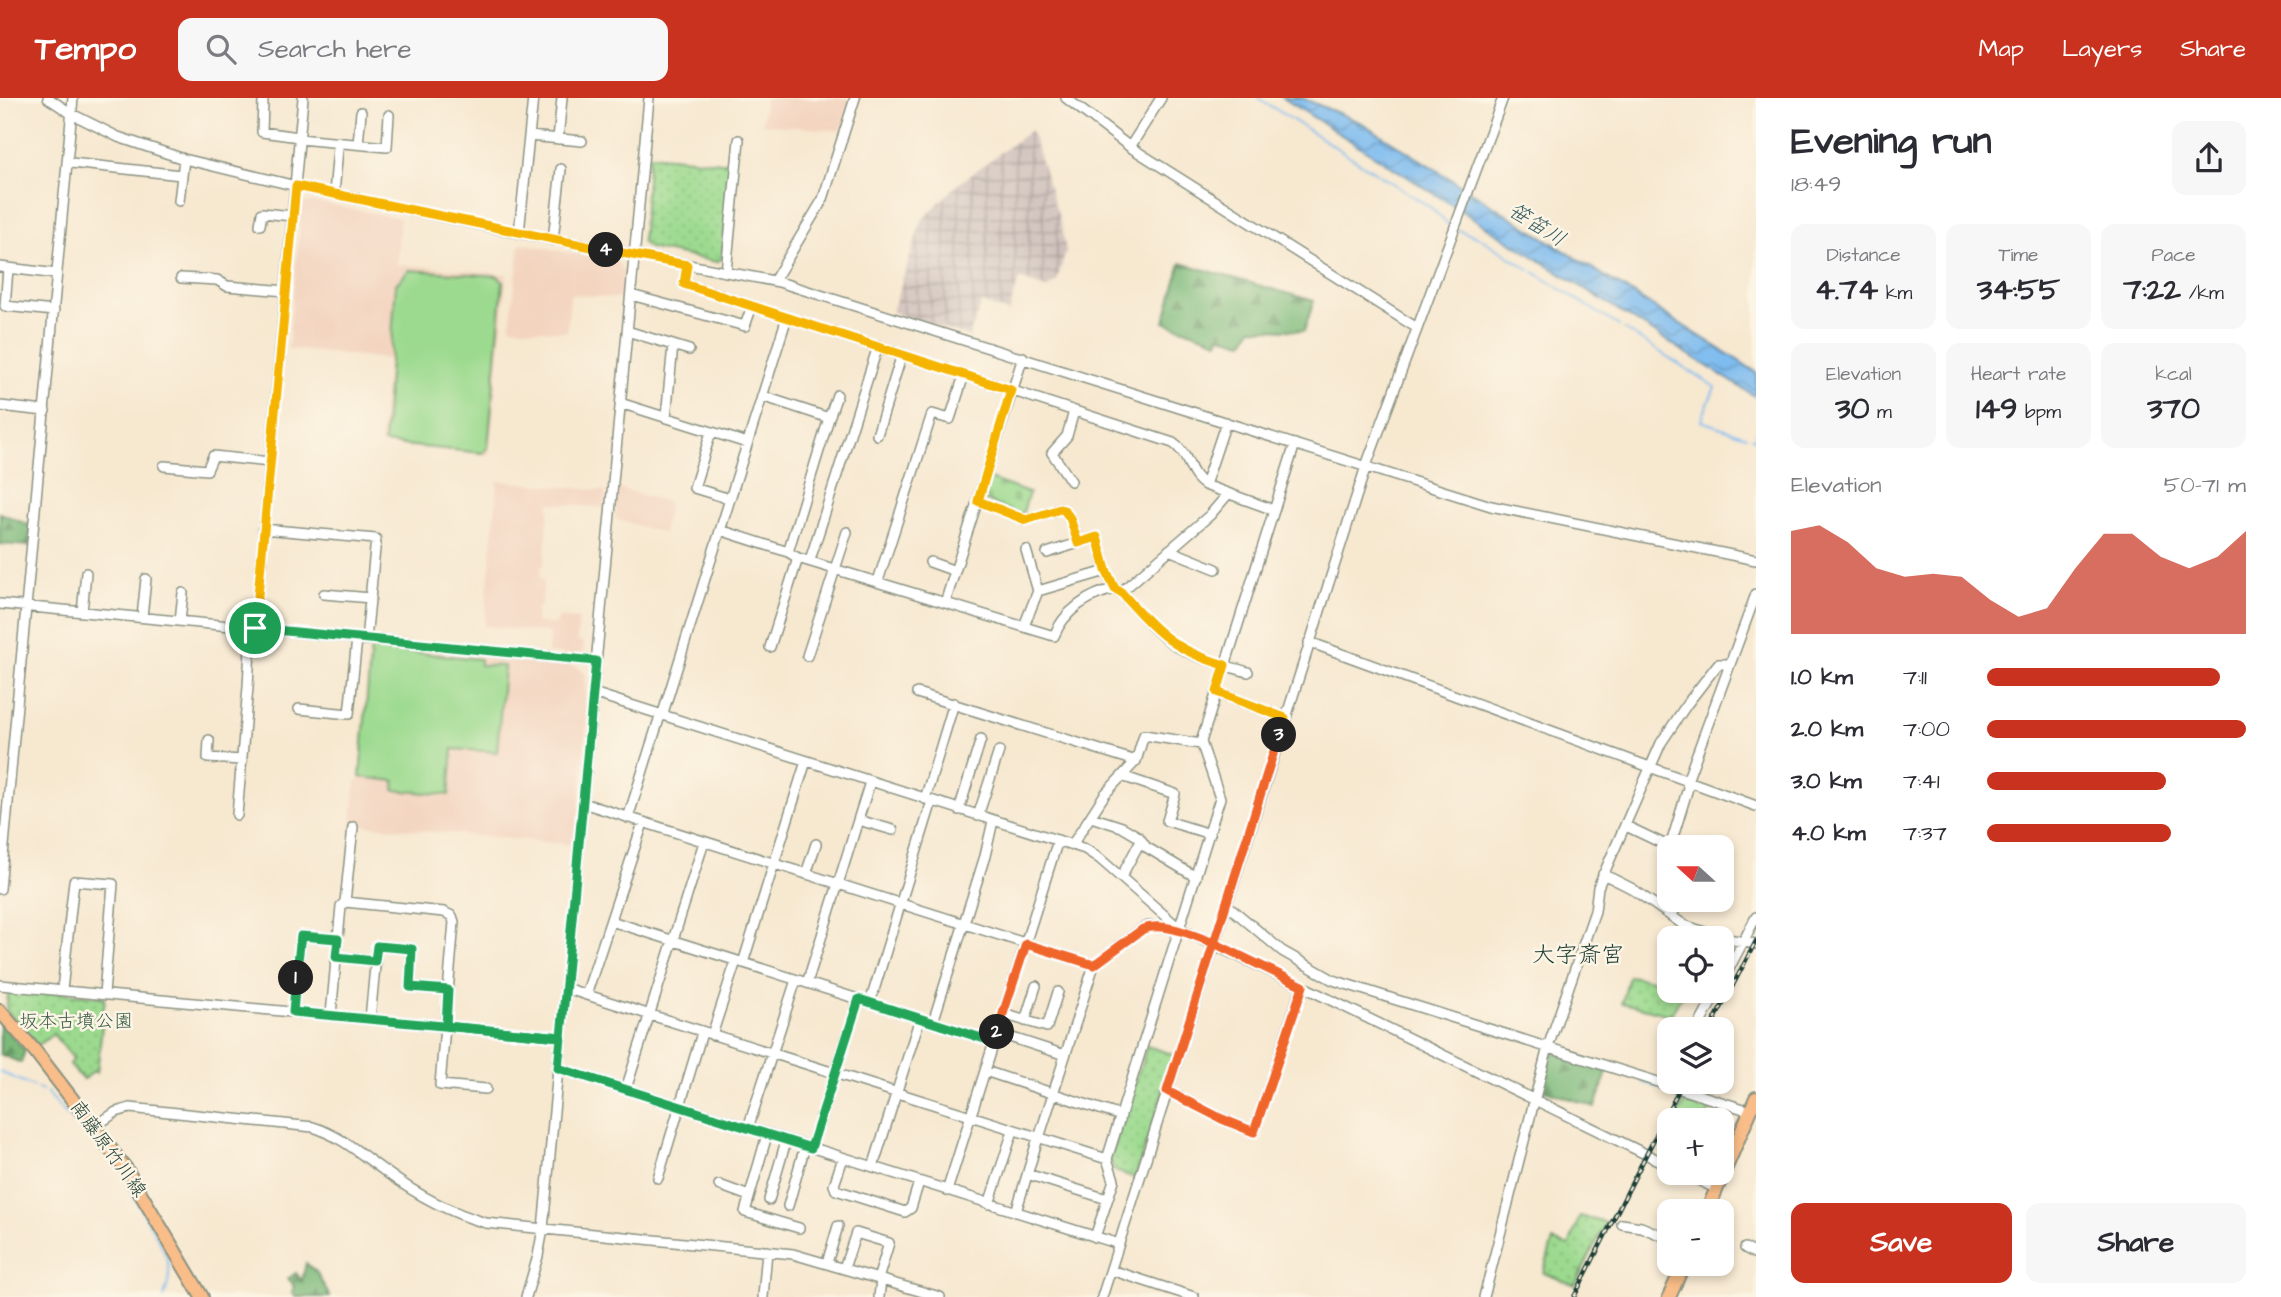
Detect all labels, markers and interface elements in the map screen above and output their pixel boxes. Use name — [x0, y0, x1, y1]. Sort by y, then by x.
search box — [178, 18, 668, 81]
text: Tempo — [35, 26, 136, 72]
icon: search — [202, 30, 240, 68]
text: Search here — [258, 31, 411, 67]
text: Map — [1979, 32, 2024, 66]
text: Layers — [2062, 32, 2142, 66]
text: Share — [2180, 32, 2246, 66]
text: Evening run — [1791, 116, 1992, 168]
button: share — [2172, 121, 2246, 195]
text: 18:49 — [1791, 168, 1841, 200]
water label: 笹笛川 — [1503, 196, 1571, 254]
pin: 4 — [588, 232, 624, 268]
text: 4 — [599, 236, 612, 263]
text: Distance — [1827, 242, 1900, 269]
text: Time — [1999, 242, 2038, 269]
text: Pace — [2151, 242, 2196, 269]
text: 4.74 — [1815, 269, 1878, 311]
text: 34:55 — [1977, 269, 2060, 311]
text: 7:22 — [2123, 269, 2181, 311]
text: km — [1878, 280, 1912, 307]
text: /km — [2181, 280, 2224, 307]
text: Elevation — [1826, 361, 1901, 388]
text: Heart rate — [1971, 361, 2066, 388]
text: kcal — [2155, 361, 2192, 388]
text: 30 — [1835, 388, 1869, 430]
text: 149 — [1976, 388, 2017, 430]
text: 370 — [2147, 388, 2200, 430]
text: m — [1869, 399, 1892, 426]
text: bpm — [2017, 399, 2061, 426]
text: Elevation — [1791, 469, 1882, 501]
text: 50–71 m — [2164, 469, 2246, 501]
pin — [225, 598, 285, 658]
icon: arrive — [236, 609, 274, 647]
text: 1.0 km — [1791, 661, 1853, 693]
text: 7:11 — [1903, 661, 1927, 693]
text: 2.0 km — [1791, 713, 1863, 745]
text: 7:00 — [1903, 713, 1950, 745]
pin: 3 — [1262, 718, 1296, 752]
text: 3 — [1274, 721, 1283, 748]
text: 3.0 km — [1791, 765, 1862, 797]
text: 7:41 — [1903, 765, 1940, 797]
text: 4.0 km — [1791, 817, 1866, 849]
text: 7:37 — [1903, 817, 1947, 849]
north arrow — [1657, 835, 1734, 912]
map controls — [1657, 835, 1734, 1276]
button: locate — [1657, 926, 1734, 1003]
district label: 大字斎宮 — [1532, 939, 1624, 971]
pin: 1 — [278, 960, 314, 996]
text: 1 — [294, 964, 297, 991]
park label: 坂本古墳公園 — [19, 1008, 133, 1035]
pin: 2 — [979, 1014, 1014, 1049]
button: layers — [1657, 1017, 1734, 1094]
text: 2 — [991, 1018, 1002, 1045]
street label: 南藤原竹川線 — [64, 1095, 152, 1203]
button: + — [1657, 1108, 1734, 1185]
button: − — [1657, 1199, 1734, 1276]
button: Save — [1791, 1203, 2012, 1283]
button: Share — [2026, 1203, 2246, 1283]

